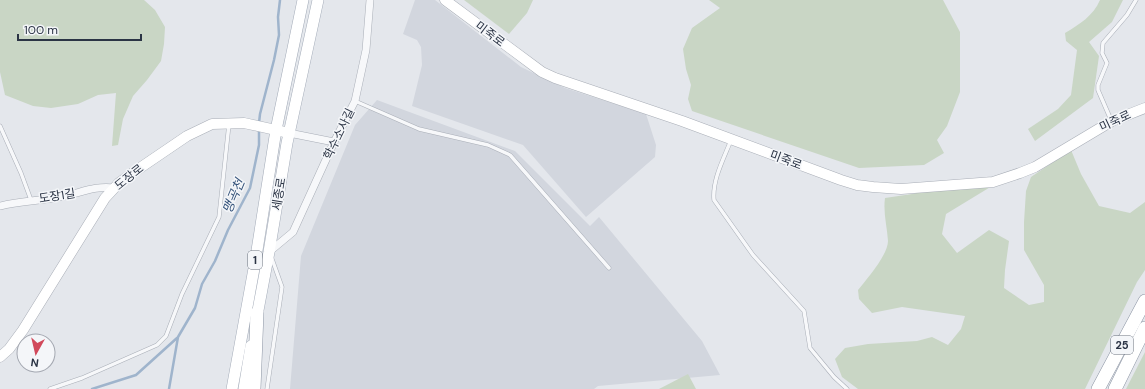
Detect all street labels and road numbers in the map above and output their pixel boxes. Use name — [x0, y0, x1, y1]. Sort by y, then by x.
street label: 미죽로 — [472, 18, 508, 50]
street label: 학수소사길 — [320, 106, 358, 162]
street label: 미죽로 — [1097, 107, 1133, 135]
street label: 미죽로 — [768, 147, 804, 173]
street label: 도장로 — [111, 160, 147, 194]
street label: 세종로 — [269, 176, 289, 212]
street label: 도장1길 — [38, 185, 76, 207]
road number: 1 — [248, 251, 262, 269]
road number: 25 — [1111, 336, 1133, 354]

